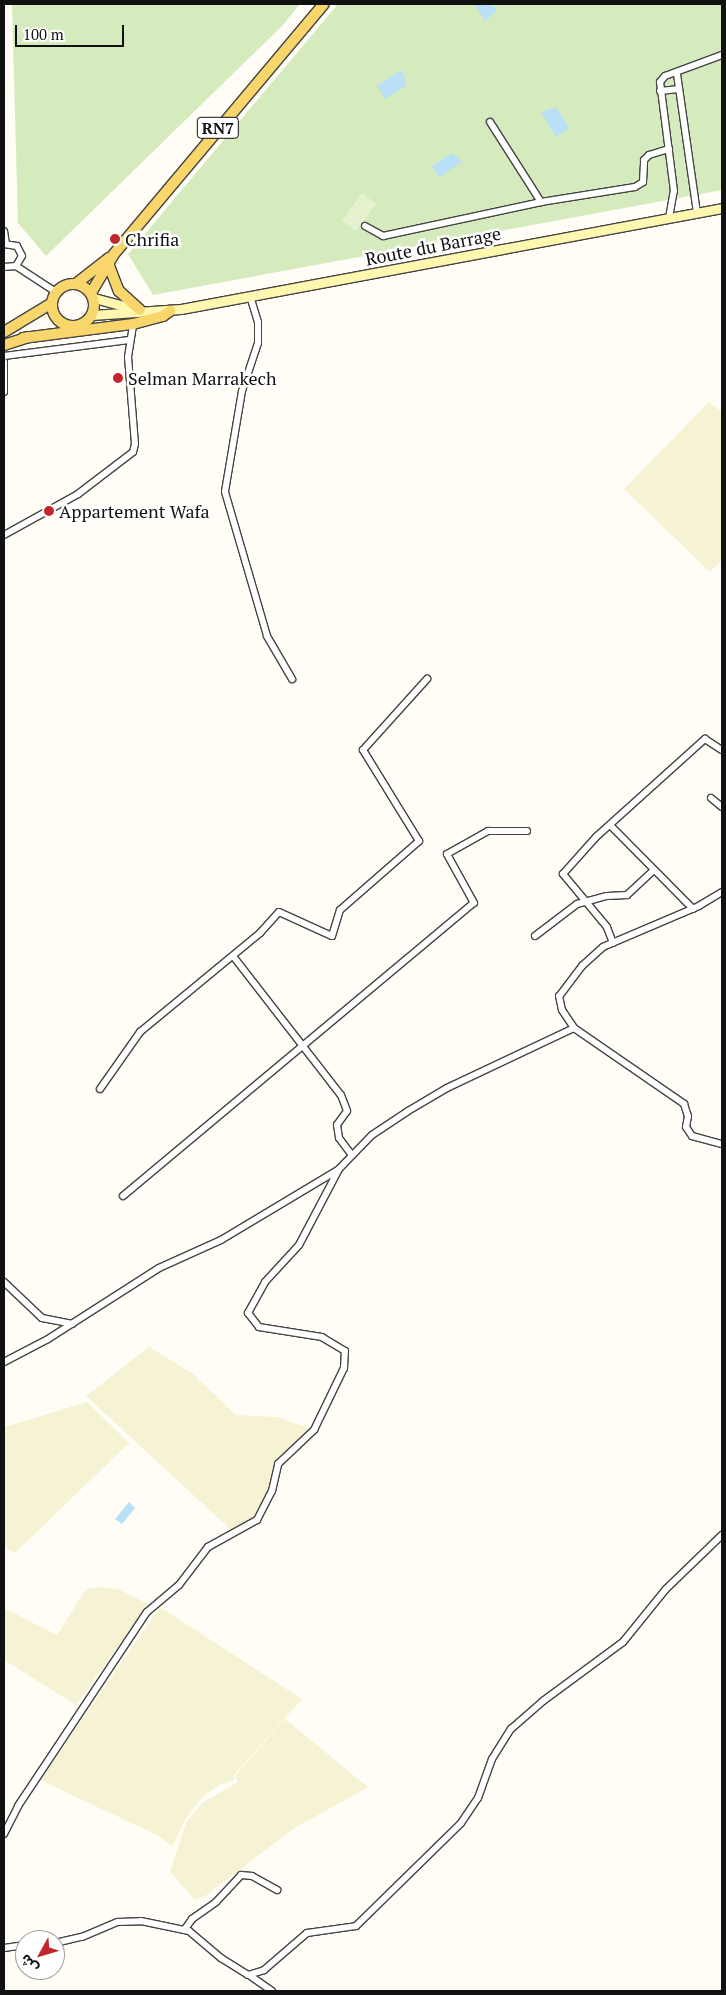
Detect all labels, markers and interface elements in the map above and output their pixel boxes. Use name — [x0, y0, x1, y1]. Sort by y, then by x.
scale bar — [18, 15, 126, 47]
text: 100 m — [23, 24, 64, 44]
road number: RN7 — [197, 115, 239, 142]
street label: Route du Barrage — [363, 222, 503, 270]
place label: Chrifia — [125, 228, 179, 250]
marker: Chrifia — [109, 233, 121, 245]
place label: Selman Marrakech — [128, 367, 276, 389]
marker: Selman Marrakech — [112, 372, 124, 384]
place label: Appartement Wafa — [59, 500, 210, 522]
marker: Appartement Wafa — [43, 505, 55, 517]
north arrow — [15, 1930, 65, 1980]
text: ش — [15, 1951, 42, 1978]

